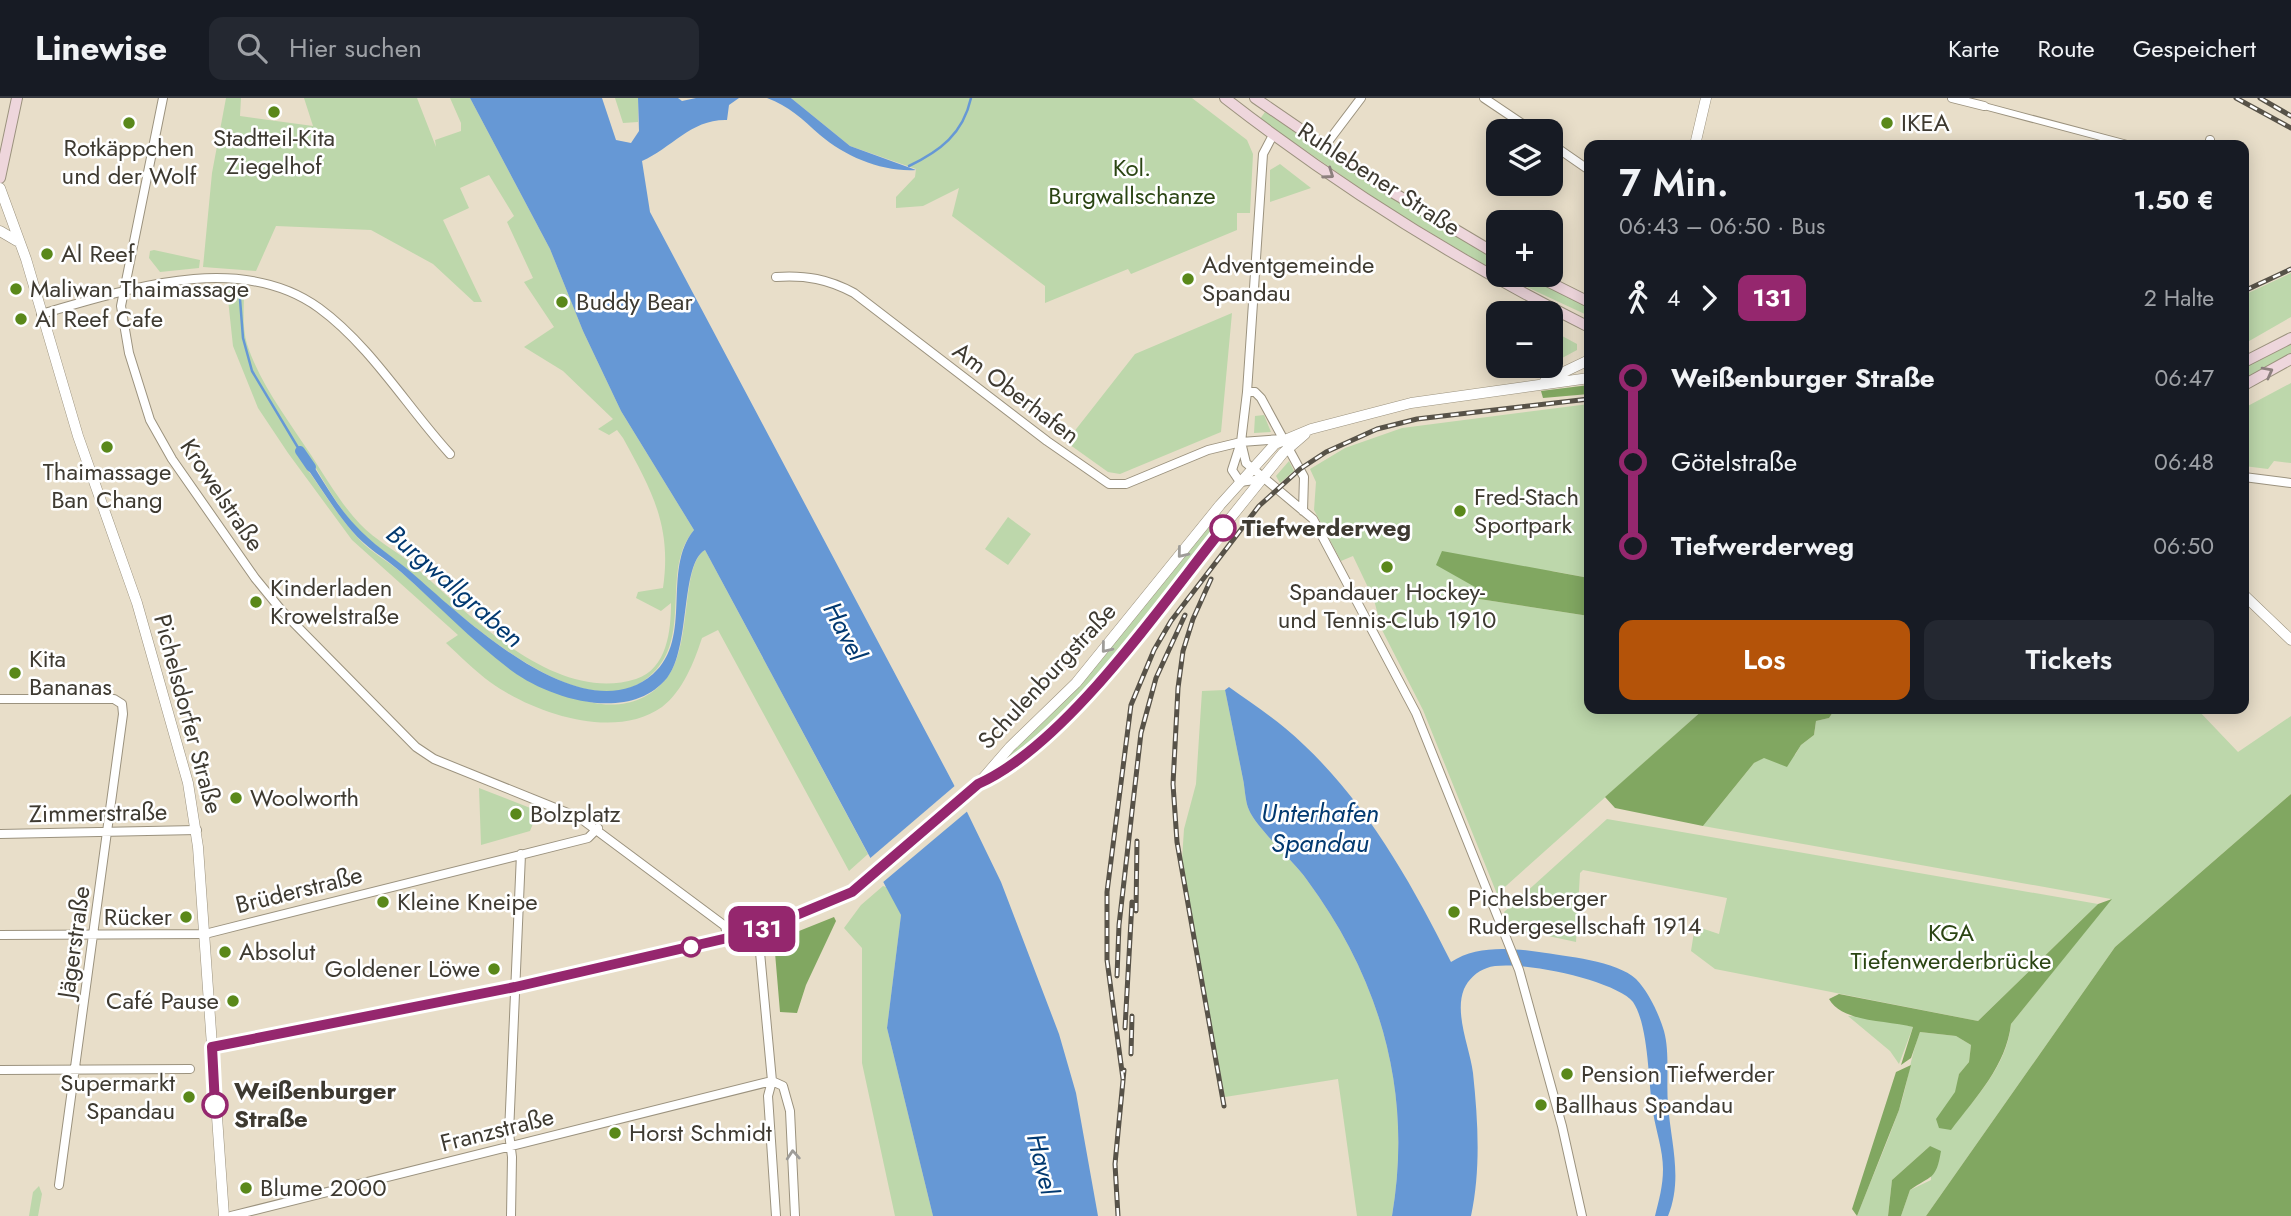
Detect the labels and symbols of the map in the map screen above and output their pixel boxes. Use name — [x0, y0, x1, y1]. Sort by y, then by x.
marker: Stadtteil-Kita Ziegelhof — [266, 104, 282, 120]
place label: IKEA — [1901, 105, 1950, 140]
street label: Ruhlebener Straße — [1291, 113, 1467, 244]
marker: Rotkäppchen und der Wolf — [121, 115, 137, 131]
marker: IKEA — [1879, 115, 1895, 131]
place label: Stadtteil-Kita Ziegelhof — [213, 120, 335, 183]
place label: Rotkäppchen und der Wolf — [62, 130, 198, 193]
park label: Kol. Burgwallschanze — [1048, 150, 1216, 213]
one-way arrow — [1321, 166, 1334, 178]
place label: Al Reef — [61, 236, 136, 271]
marker: Al Reef — [39, 246, 55, 262]
place label: Adventgemeinde Spandau — [1202, 247, 1374, 310]
place label: Maliwan Thaimassage — [30, 271, 249, 306]
marker: Adventgemeinde Spandau — [1180, 271, 1196, 287]
marker: Maliwan Thaimassage — [8, 281, 24, 297]
place label: Buddy Bear — [576, 284, 693, 319]
marker: Buddy Bear — [554, 294, 570, 310]
place label: Al Reef Cafe — [35, 301, 163, 336]
marker: Al Reef Cafe — [13, 311, 29, 327]
street label: Am Oberhafen — [945, 333, 1087, 452]
one-way arrow — [2260, 367, 2273, 381]
street label: Krowelstraße — [172, 431, 273, 558]
marker: Thaimassage Ban Chang — [99, 439, 115, 455]
place label: Thaimassage Ban Chang — [43, 454, 171, 517]
place label: Fred-Stach Sportpark — [1474, 479, 1579, 542]
marker: Fred-Stach Sportpark — [1452, 503, 1468, 519]
place label: Tiefwerderweg — [1242, 510, 1411, 545]
marker: Tiefwerderweg — [1210, 515, 1236, 541]
water label: Burgwallgraben — [378, 516, 532, 656]
one-way arrow — [1177, 546, 1190, 558]
marker: Spandauer Hockey- und Tennis-Club 1910 — [1379, 559, 1395, 575]
place label: Kinderladen Krowelstraße — [270, 570, 399, 633]
place label: Spandauer Hockey- und Tennis-Club 1910 — [1278, 574, 1496, 637]
marker: Kinderladen Krowelstraße — [248, 594, 264, 610]
water label: Havel — [814, 595, 877, 668]
street label: Schulenburgstraße — [969, 595, 1124, 757]
street label: Pichelsdorfer Straße — [145, 610, 232, 818]
one-way arrow — [1102, 639, 1114, 652]
place label: Kita Bananas — [29, 641, 112, 704]
marker: Kita Bananas — [7, 665, 23, 681]
place label: Woolworth — [250, 780, 359, 815]
marker: Woolworth — [228, 790, 244, 806]
street label: Zimmerstraße — [28, 794, 168, 831]
water label: Unterhafen Spandau — [1261, 794, 1379, 862]
place label: Bolzplatz — [530, 796, 621, 831]
marker: Bolzplatz — [508, 806, 524, 822]
street label: Brüderstraße — [232, 857, 366, 922]
place label: Pichelsberger Rudergesellschaft 1914 — [1468, 880, 1702, 943]
street label: Jägerstraße — [48, 884, 99, 1003]
place label: Kleine Kneipe — [397, 884, 538, 919]
marker: Kleine Kneipe — [375, 894, 391, 910]
place label: Rücker — [104, 899, 173, 934]
marker: Pichelsberger Rudergesellschaft 1914 — [1446, 904, 1462, 920]
line badge: 131 — [722, 906, 802, 952]
marker: Rücker — [178, 909, 194, 925]
park label: KGA Tiefenwerderbrücke — [1851, 915, 2051, 978]
place label: Absolut — [239, 934, 315, 969]
unlabelled marker — [681, 937, 701, 957]
marker: Absolut — [217, 944, 233, 960]
place label: Goldener Löwe — [324, 951, 480, 986]
marker: Goldener Löwe — [486, 961, 502, 977]
place label: Café Pause — [106, 983, 219, 1018]
marker: Café Pause — [225, 993, 241, 1009]
place label: Pension Tiefwerder — [1581, 1056, 1775, 1091]
place label: Supermarkt Spandau — [60, 1065, 175, 1128]
marker: Pension Tiefwerder — [1559, 1066, 1575, 1082]
place label: Weißenburger Straße — [234, 1073, 397, 1136]
place label: Ballhaus Spandau — [1555, 1087, 1733, 1122]
marker: Supermarkt Spandau — [181, 1089, 197, 1105]
marker: Weißenburger Straße — [202, 1092, 228, 1118]
marker: Ballhaus Spandau — [1533, 1097, 1549, 1113]
street label: Franzstraße — [436, 1098, 557, 1161]
place label: Horst Schmidt — [629, 1115, 772, 1150]
marker: Horst Schmidt — [607, 1125, 623, 1141]
water label: Havel — [1017, 1129, 1069, 1200]
one-way arrow — [786, 1149, 801, 1160]
place label: Blume 2000 — [260, 1170, 387, 1205]
marker: Blume 2000 — [238, 1180, 254, 1196]

